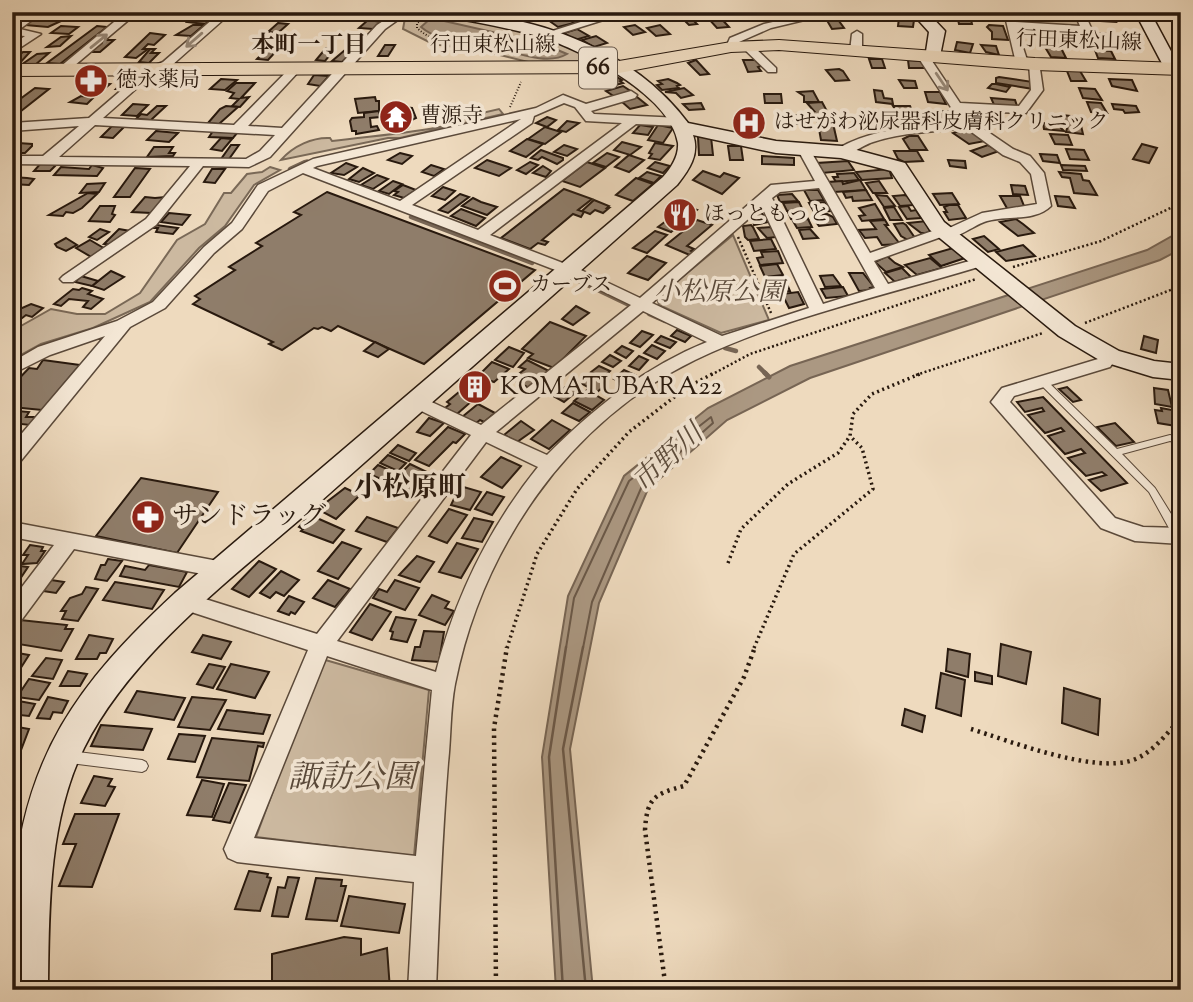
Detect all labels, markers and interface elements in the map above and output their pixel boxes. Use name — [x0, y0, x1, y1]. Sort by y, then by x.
street label: 行田東松山線 — [1016, 25, 1142, 59]
district label: 本町一丁目 — [252, 30, 367, 63]
street label: 行田東松山線 — [430, 31, 556, 61]
one-way arrow — [185, 32, 203, 48]
one-way arrow — [89, 33, 107, 48]
road number: 66 — [579, 47, 617, 88]
pharmacy icon: 徳永薬局 — [72, 62, 110, 100]
place label: 徳永薬局 — [116, 66, 200, 96]
one-way arrow — [935, 72, 949, 91]
temple icon: 曹源寺 — [377, 98, 415, 136]
place label: 曹源寺 — [420, 102, 483, 132]
hospital icon: はせがわ泌尿器科皮膚科クリニック — [730, 104, 768, 142]
place label: はせがわ泌尿器科皮膚科クリニック — [774, 108, 1109, 138]
restaurant icon: ほっともっと — [661, 196, 699, 234]
place label: ほっともっと — [704, 200, 830, 230]
sports icon: カーブス — [486, 267, 524, 305]
place label: カーブス — [530, 271, 612, 301]
park label: 小松原公園 — [654, 275, 788, 312]
building icon: KOMATUBARA22 — [456, 368, 494, 406]
place label: KOMATUBARA22 — [500, 369, 723, 406]
water label: 市野川 — [625, 414, 716, 502]
district label: 小松原町 — [354, 469, 466, 509]
pharmacy icon: サンドラッグ — [129, 498, 167, 536]
place label: サンドラッグ — [172, 499, 326, 536]
park label: 諏訪公園 — [288, 756, 421, 802]

